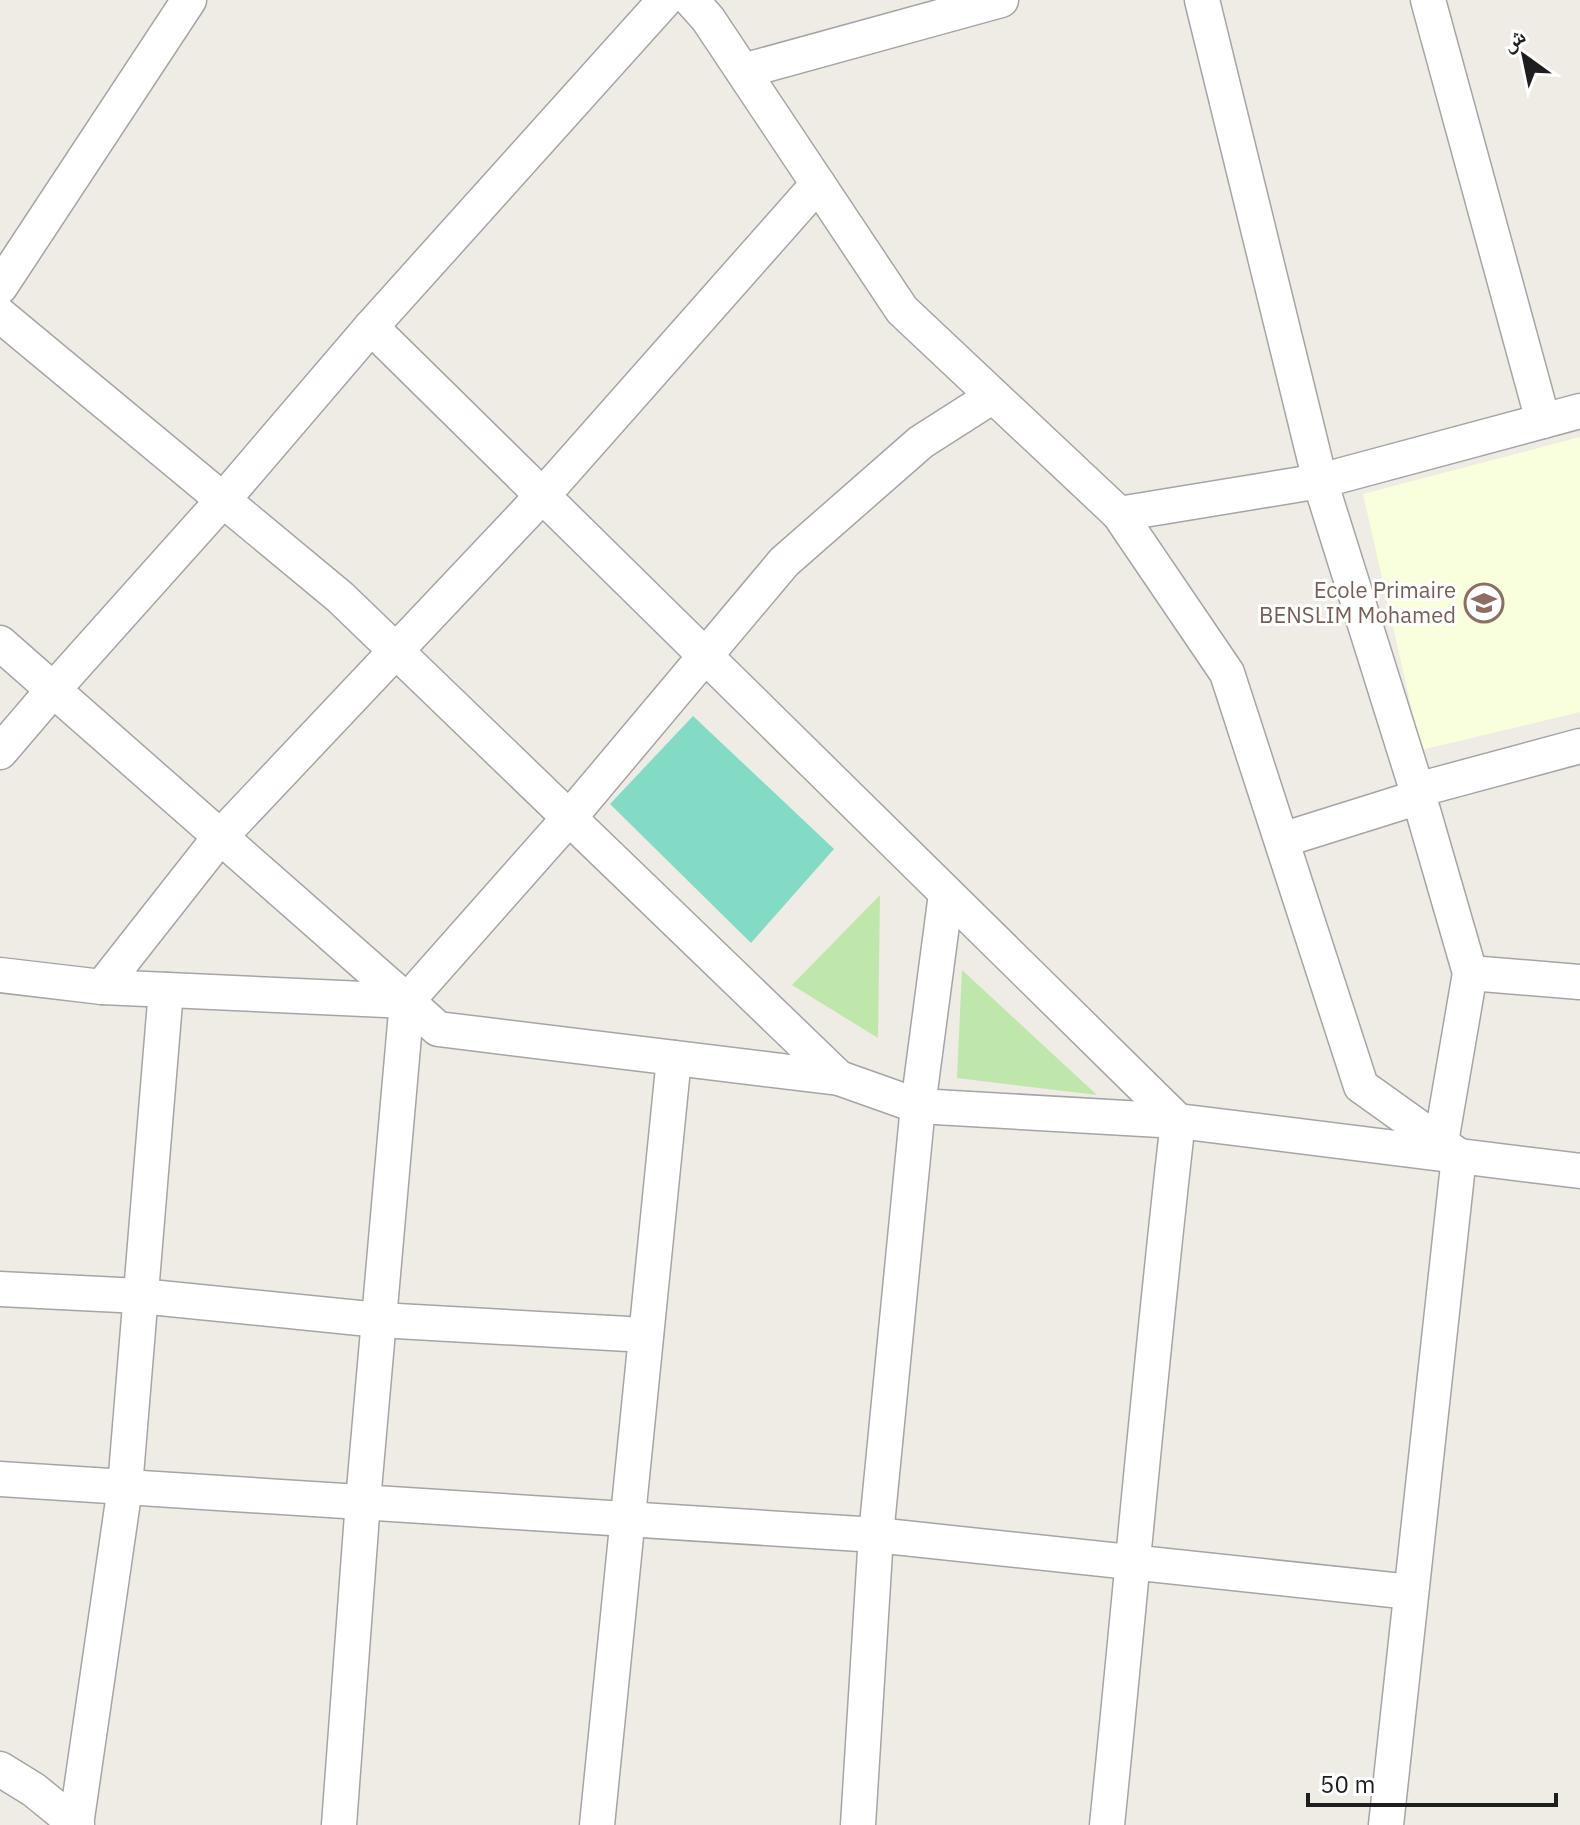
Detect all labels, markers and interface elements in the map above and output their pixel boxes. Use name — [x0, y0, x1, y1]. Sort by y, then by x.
north arrow — [1484, 16, 1564, 96]
text: ش — [1495, 20, 1531, 57]
place label: Ecole Primaire BENSLIM Mohamed — [1259, 575, 1456, 629]
school or university icon: Ecole Primaire BENSLIM Mohamed — [1463, 582, 1505, 624]
scale bar — [1308, 1757, 1556, 1807]
text: 50 m — [1320, 1768, 1375, 1800]

